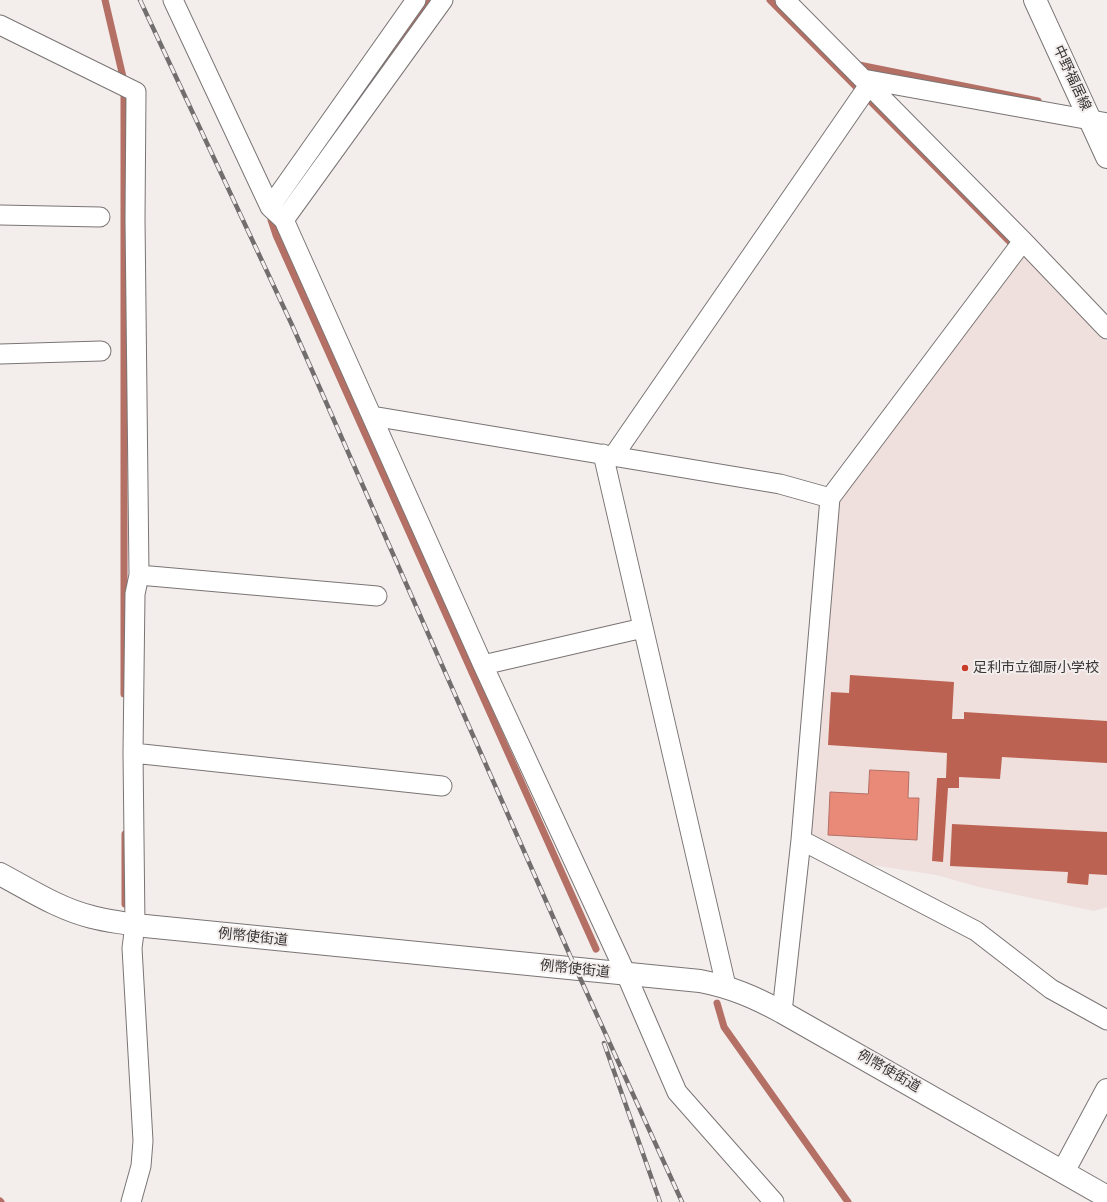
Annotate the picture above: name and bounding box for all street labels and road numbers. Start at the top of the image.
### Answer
street label: 中野福居線 [1050,43,1094,113]
street label: 例幣使街道 [217,925,289,949]
street label: 例幣使街道 [539,957,611,981]
street label: 例幣使街道 [854,1046,924,1096]

